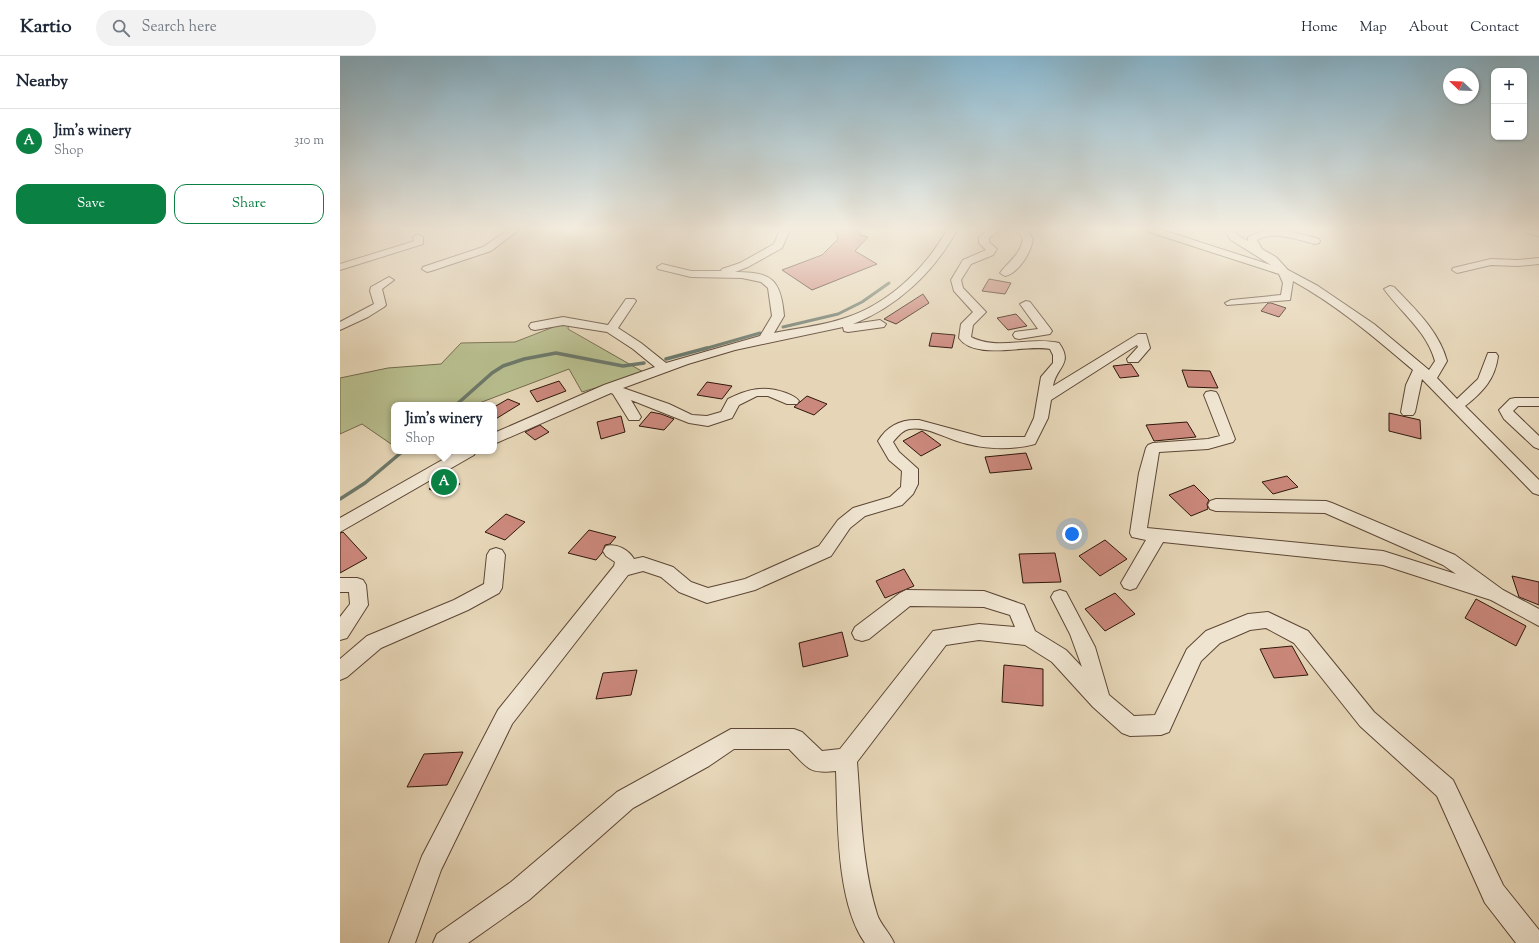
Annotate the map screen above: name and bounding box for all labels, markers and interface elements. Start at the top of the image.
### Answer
search box [96,10,376,46]
text: Kartio [20,14,72,41]
icon: search [110,17,132,39]
text: Search here [142,17,217,38]
text: Home [1301,18,1338,38]
text: Map [1360,18,1387,38]
text: About [1409,18,1448,38]
text: Contact [1470,18,1519,38]
north arrow [1443,68,1479,104]
map controls [1491,68,1527,140]
button: + [1491,68,1527,104]
text: Nearby [16,70,68,94]
button: − [1491,104,1527,140]
text: Jim's winery [54,121,131,142]
text: A [24,132,34,150]
text: 310 m [294,132,324,150]
text: Shop [54,142,83,160]
button: Save [16,184,166,224]
button: Share [174,184,324,224]
popup [391,402,497,454]
text: Jim's winery [405,409,483,430]
text: Shop [405,430,435,448]
pin: A [431,467,457,497]
your location [1062,524,1082,544]

